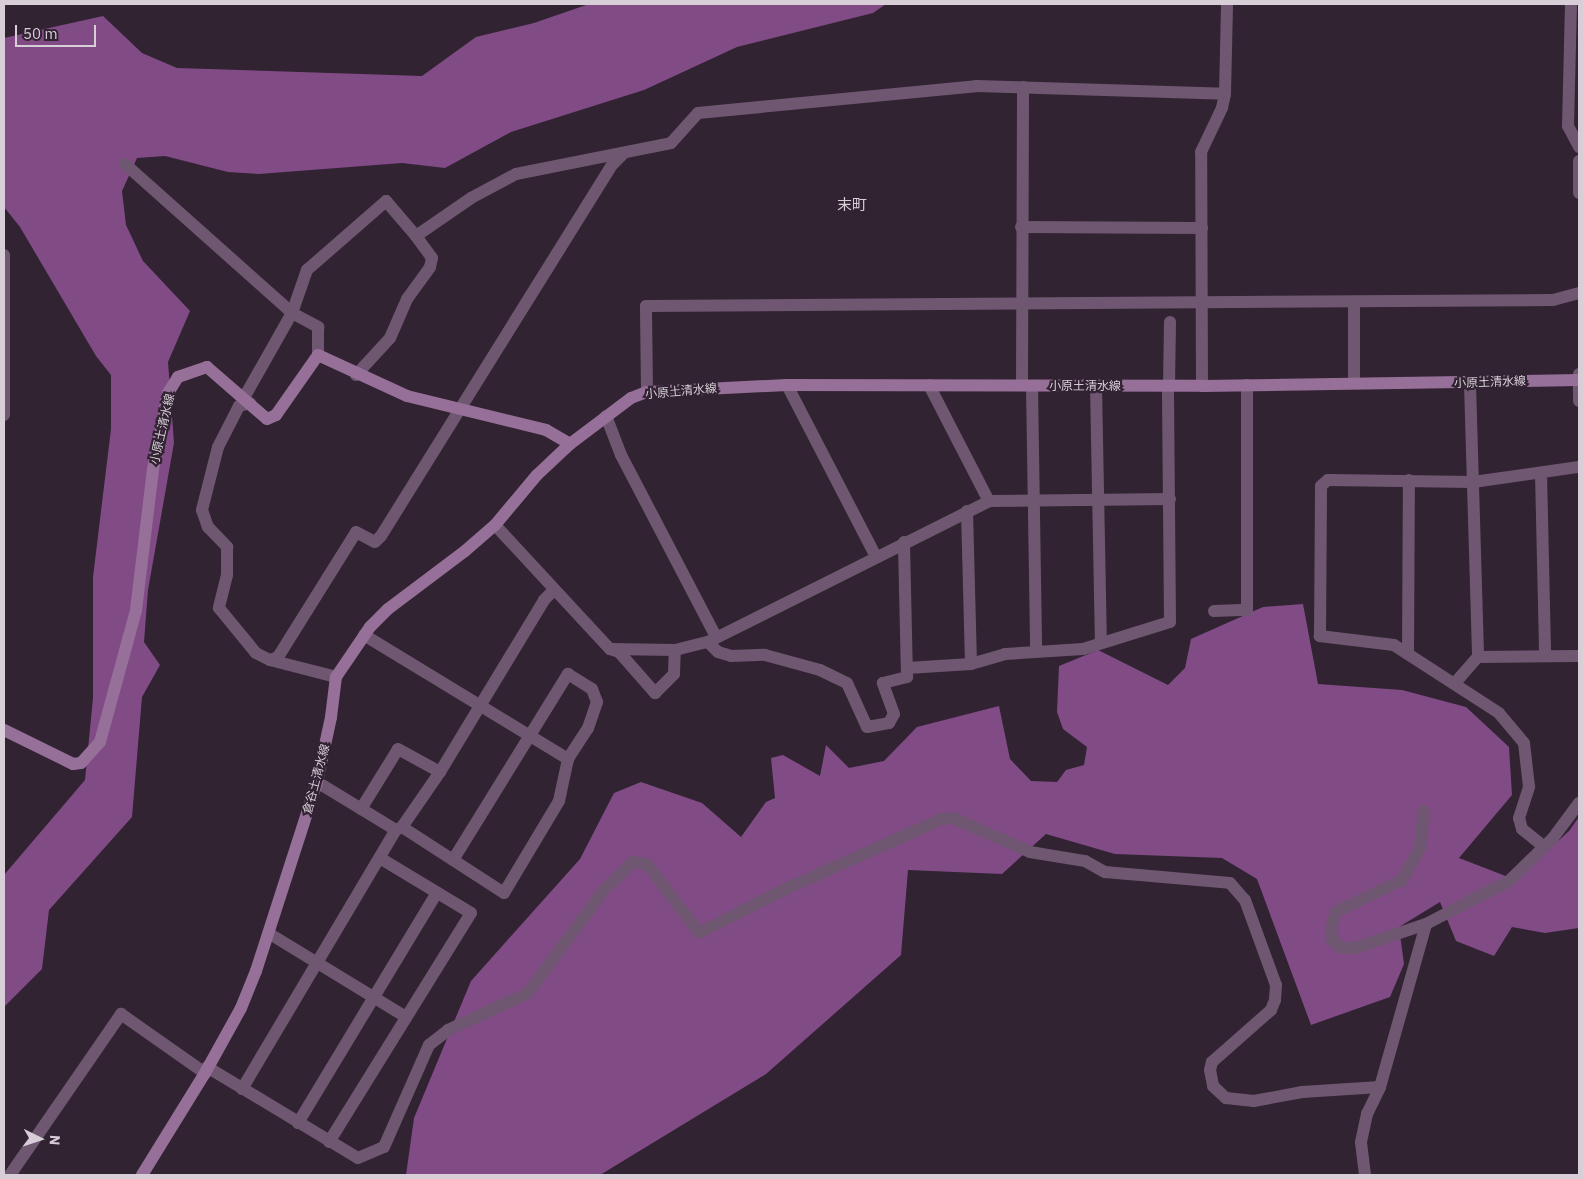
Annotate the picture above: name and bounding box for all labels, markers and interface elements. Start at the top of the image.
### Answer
scale bar [18,15,99,47]
text: 50 m [23,24,58,43]
district label: 末町 [837,196,867,214]
street label: 小原土清水線 [1454,374,1526,390]
street label: 小原土清水線 [1049,379,1121,393]
street label: 小原土清水線 [645,381,717,401]
street label: 小原土清水線 [147,392,177,466]
street label: 倉谷土清水線 [300,742,332,816]
north arrow [15,1114,65,1164]
text: N [46,1134,64,1146]

